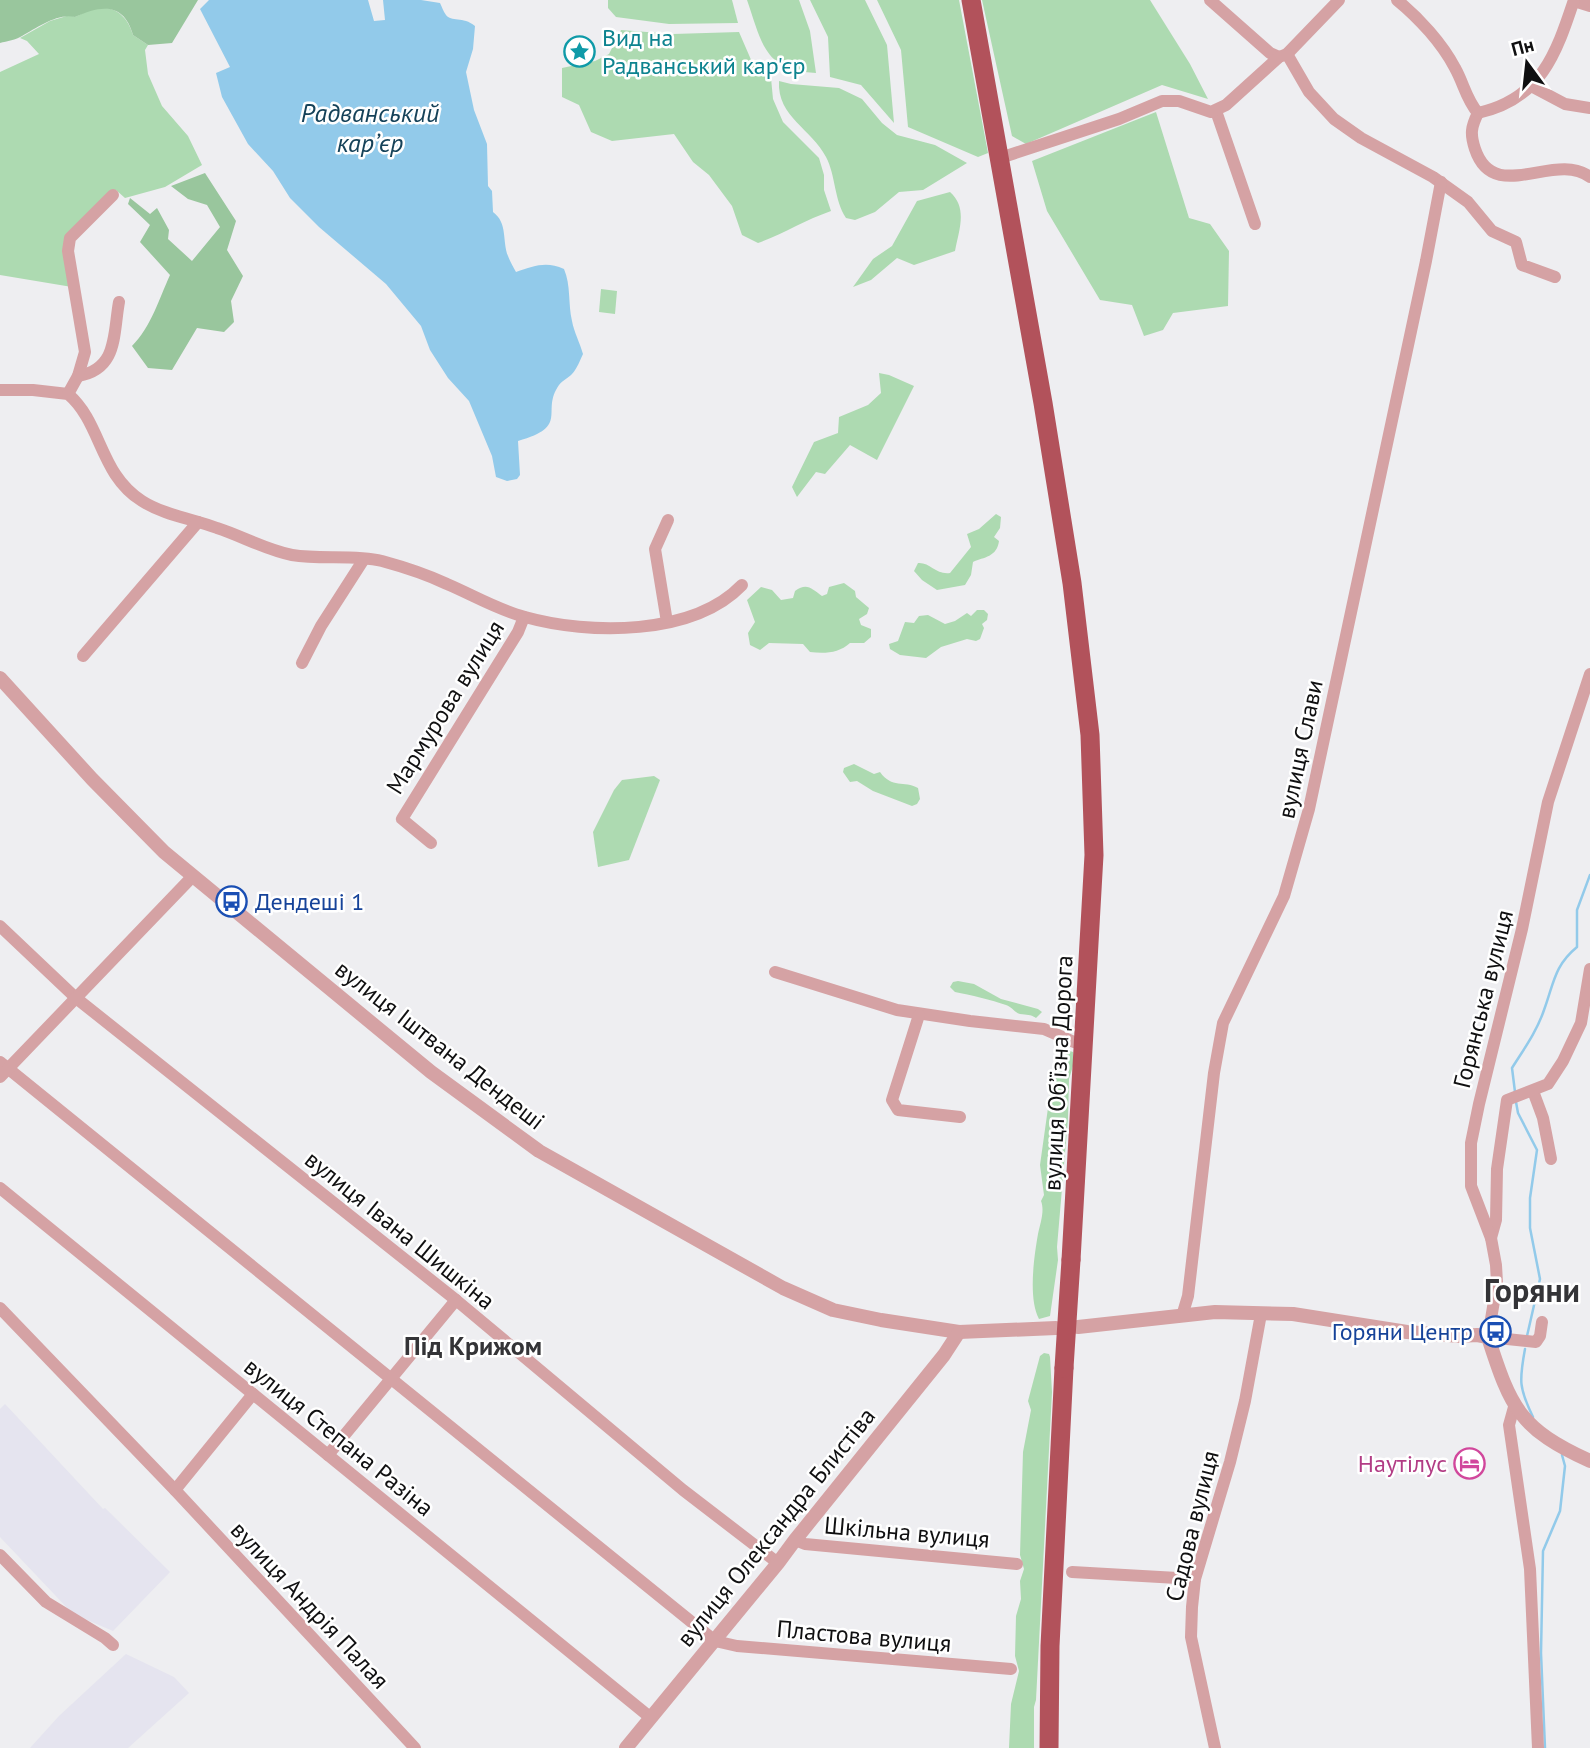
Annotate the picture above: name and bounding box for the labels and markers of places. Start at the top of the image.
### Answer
place label: Вид на Радванський кар'єр [602,22,806,81]
place icon: Вид на Радванський кар'єр [562,34,596,68]
bus stop icon: Дендеші 1 [215,884,249,918]
place label: Дендеші 1 [255,886,364,917]
bus stop icon: Горяни Центр [1479,1314,1513,1348]
place label: Горяни Центр [1332,1316,1473,1347]
hotel icon: Наутілус [1453,1446,1487,1480]
place label: Наутілус [1358,1448,1447,1479]

